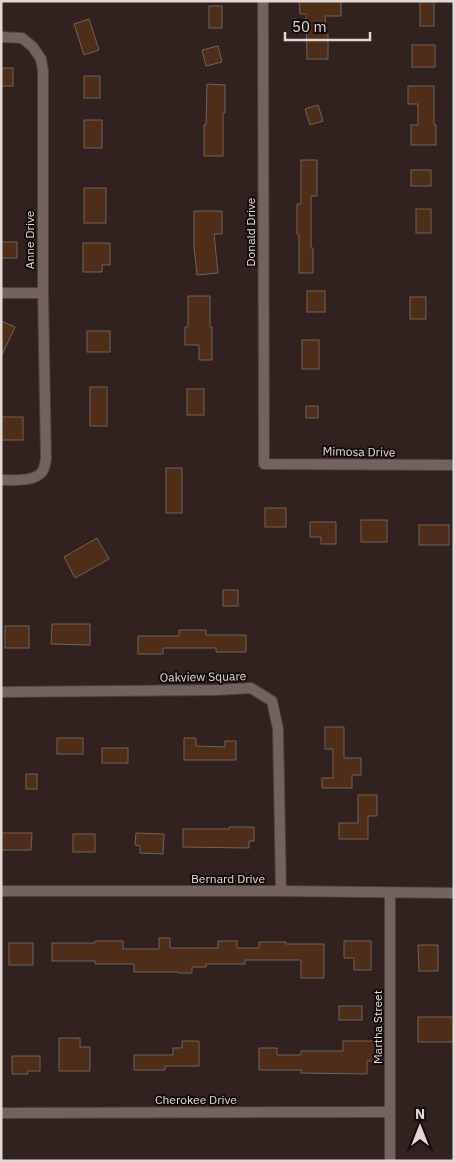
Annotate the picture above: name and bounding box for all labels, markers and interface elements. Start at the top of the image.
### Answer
scale bar [285,10,370,42]
text: 50 m [292,17,327,36]
street label: Donald Drive [243,197,258,266]
street label: Anne Drive [22,210,37,269]
street label: Mimosa Drive [322,443,396,460]
street label: Oakview Square [160,668,247,685]
street label: Bernard Drive [191,871,265,886]
street label: Martha Street [370,990,385,1064]
street label: Cherokee Drive [155,1092,237,1107]
north arrow [395,1102,445,1152]
text: N [415,1105,425,1123]

